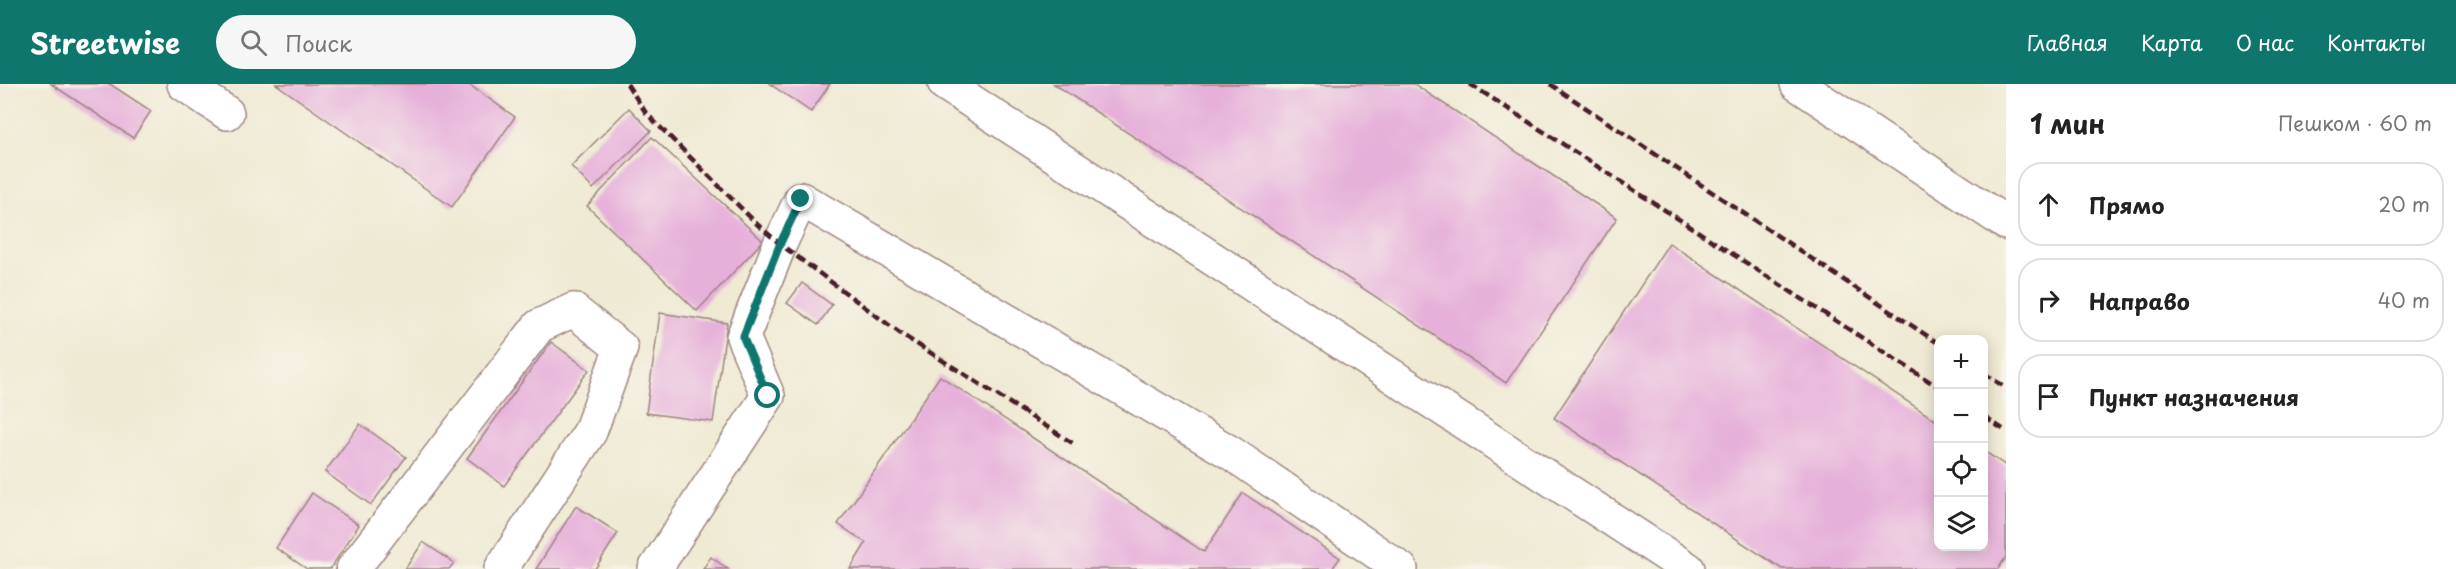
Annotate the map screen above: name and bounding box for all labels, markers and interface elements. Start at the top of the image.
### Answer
search box [216,15,636,69]
text: Streetwise [30,21,180,64]
icon: search [237,26,270,59]
text: Поиск [285,26,352,59]
text: Главная [2027,26,2108,58]
text: Карта [2141,26,2203,58]
text: О нас [2236,26,2294,58]
text: Контакты [2327,26,2426,58]
text: 1 мин [2030,104,2105,143]
text: Пешком · 60 m [2278,108,2432,138]
route end [787,185,813,211]
icon: ahead [2032,188,2065,221]
text: Прямо [2089,188,2164,221]
text: 20 m [2378,189,2430,219]
icon: right [2032,284,2065,317]
text: Направо [2089,284,2190,317]
text: 40 m [2378,285,2430,315]
map controls [1934,335,1988,551]
button: + [1934,335,1988,389]
icon: arrive [2032,380,2065,413]
text: Пункт назначения [2089,380,2299,413]
route start [754,382,780,408]
button: − [1934,389,1988,443]
button: locate [1934,443,1988,497]
button: layers [1934,497,1988,551]

